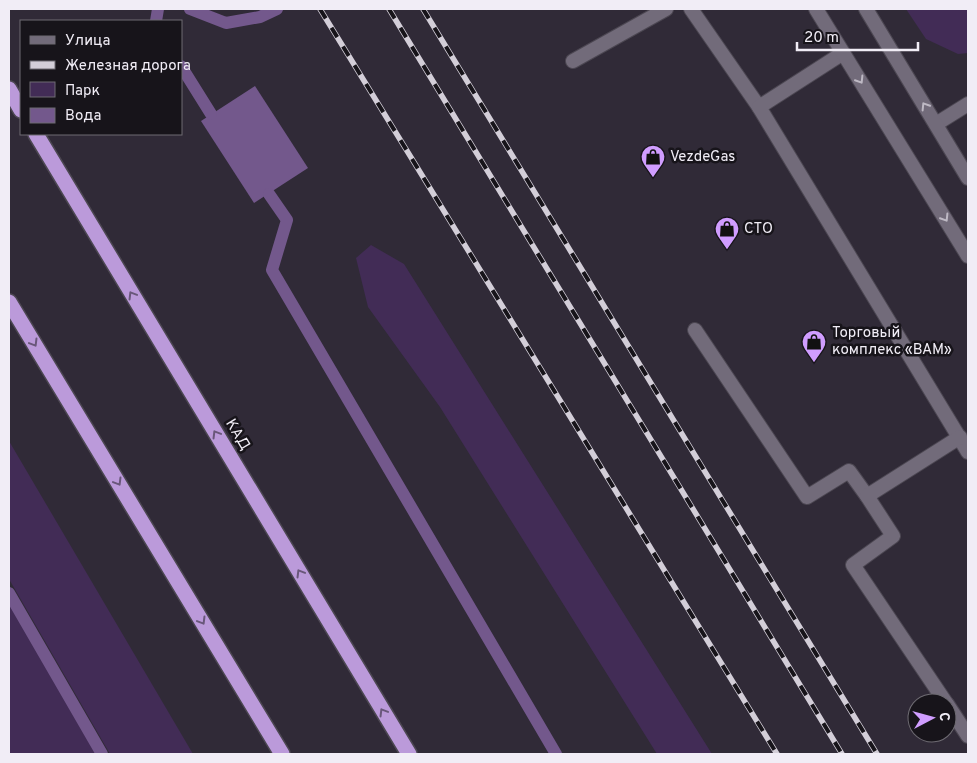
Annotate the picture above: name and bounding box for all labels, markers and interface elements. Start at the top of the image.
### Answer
legend [20,20,182,135]
scale bar [797,20,918,52]
text: 20 m [804,29,839,48]
text: Улица [65,32,110,51]
text: Железная дорога [65,57,191,76]
one-way arrow [853,75,863,84]
text: Парк [65,82,100,101]
one-way arrow [922,102,931,111]
text: Вода [65,107,101,126]
shop icon: VezdeGas [640,144,666,178]
place label: VezdeGas [670,148,735,167]
one-way arrow [939,213,948,222]
shop icon: СТО [714,216,740,250]
place label: СТО [744,220,773,239]
one-way arrow [129,291,139,300]
place label: Торговый комплекс «ВАМ» [832,324,952,360]
shop icon: Торговый комплекс «ВАМ» [801,329,827,363]
one-way arrow [27,338,37,347]
street label: КАД [220,416,254,454]
one-way arrow [213,430,223,439]
one-way arrow [112,477,122,486]
one-way arrow [296,570,306,579]
one-way arrow [196,616,206,625]
north arrow [907,693,957,743]
one-way arrow [380,709,390,718]
text: С [935,711,952,722]

